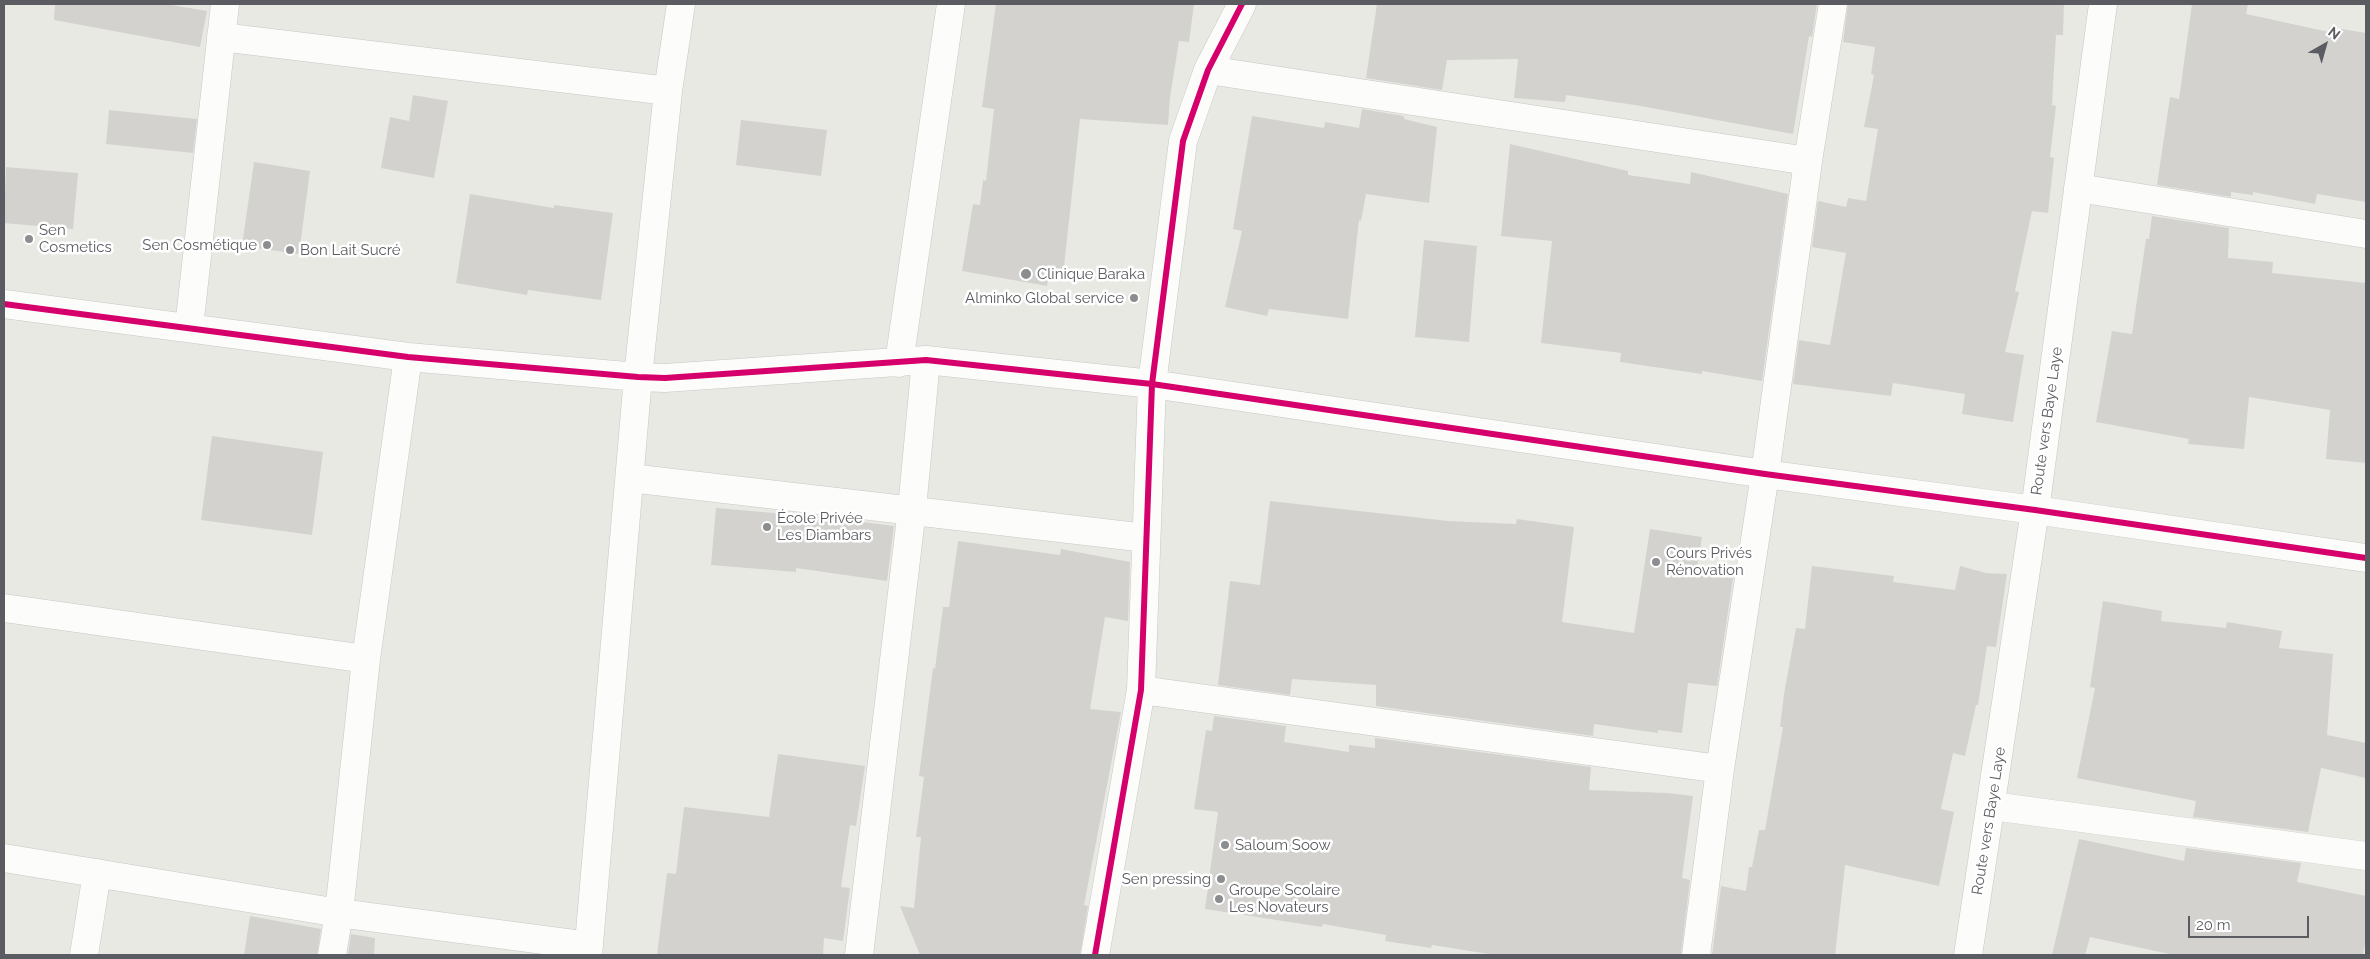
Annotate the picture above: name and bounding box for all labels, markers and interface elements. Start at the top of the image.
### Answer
north arrow [2300,20,2350,70]
text: N [2325,24,2343,43]
place label: Sen Cosmetics [39,221,112,256]
marker: Sen Cosmetics [23,233,35,245]
place label: Sen Cosmétique [142,236,257,254]
marker: Sen Cosmétique [261,239,273,251]
place label: Bon Lait Sucré [300,241,401,259]
marker: Bon Lait Sucré [284,244,296,256]
place label: Clinique Baraka [1037,265,1145,283]
marker: Clinique Baraka [1019,267,1033,281]
place label: Alminko Global service [965,289,1124,307]
marker: Alminko Global service [1128,292,1140,304]
street label: Route vers Baye Laye [2028,346,2066,496]
place label: École Privée Les Diambars [777,509,871,544]
marker: École Privée Les Diambars [761,521,773,533]
place label: Cours Privés Rénovation [1666,544,1752,579]
marker: Cours Privés Rénovation [1650,556,1662,568]
street label: Route vers Baye Laye [1968,746,2010,896]
place label: Saloum Soow [1235,836,1331,854]
marker: Saloum Soow [1219,839,1231,851]
place label: Sen pressing [1122,870,1211,888]
marker: Sen pressing [1215,873,1227,885]
place label: Groupe Scolaire Les Novateurs [1229,881,1340,916]
marker: Groupe Scolaire Les Novateurs [1213,893,1225,905]
scale bar [2190,906,2311,938]
text: 20 m [2196,916,2231,934]

